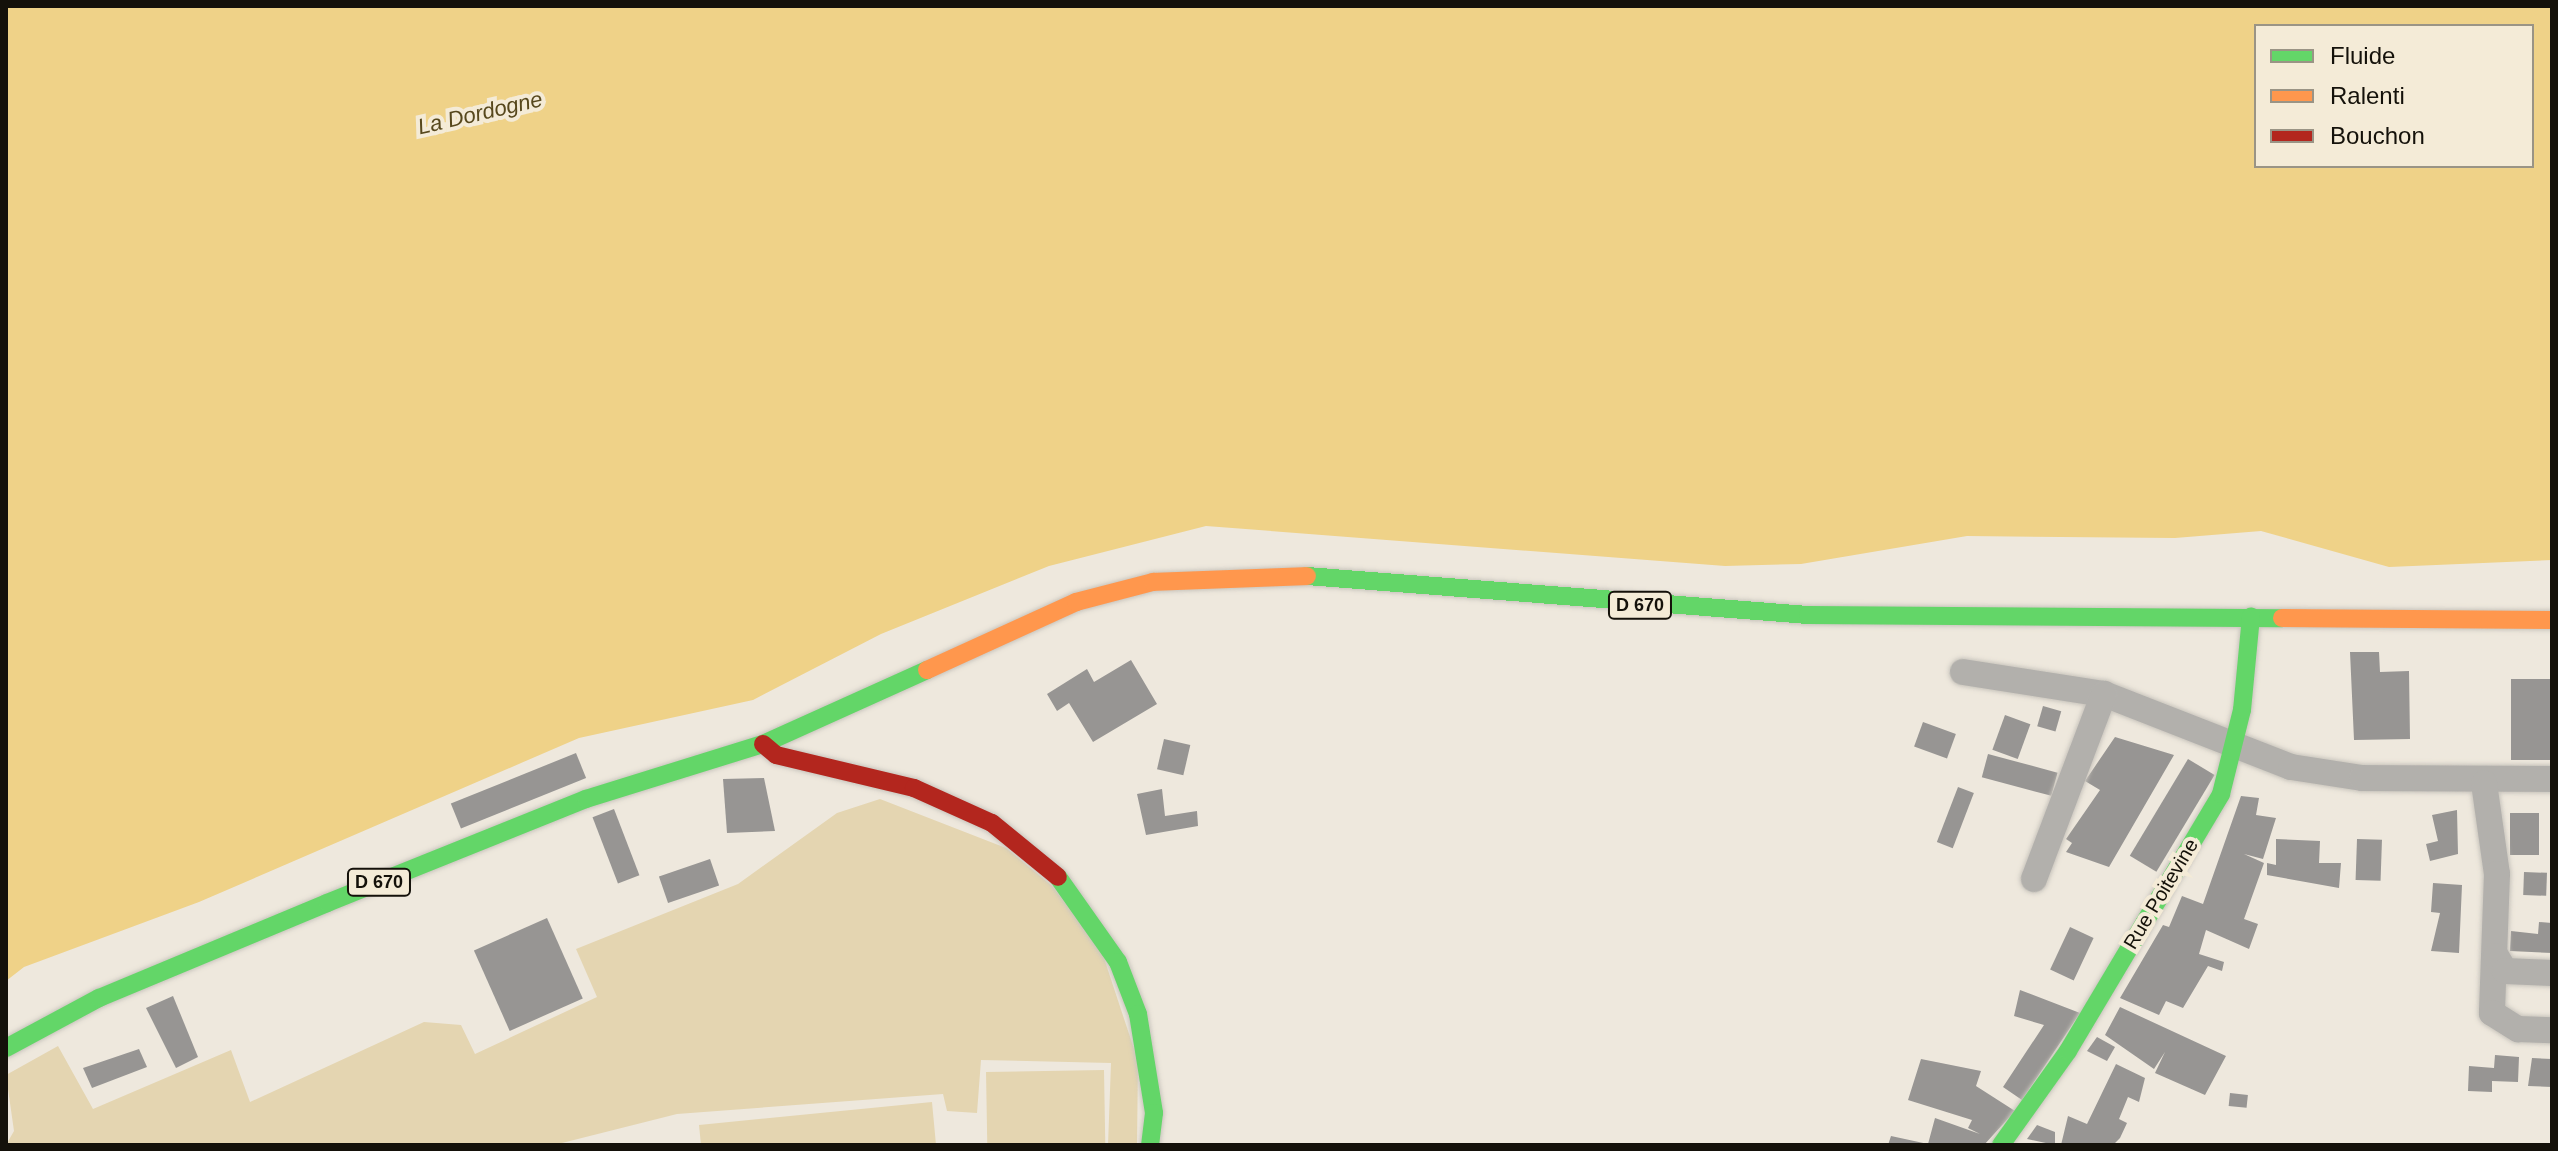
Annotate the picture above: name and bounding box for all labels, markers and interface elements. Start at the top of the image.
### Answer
legend [2254,24,2534,168]
text: Fluide [2330,42,2395,69]
text: Ralenti [2330,82,2405,109]
water label: La Dordogne [415,86,545,140]
text: Bouchon [2330,122,2425,149]
road number: D 670 [1606,591,1674,619]
street label: Rue Poitevine [2119,834,2203,954]
road number: D 670 [345,868,413,896]

